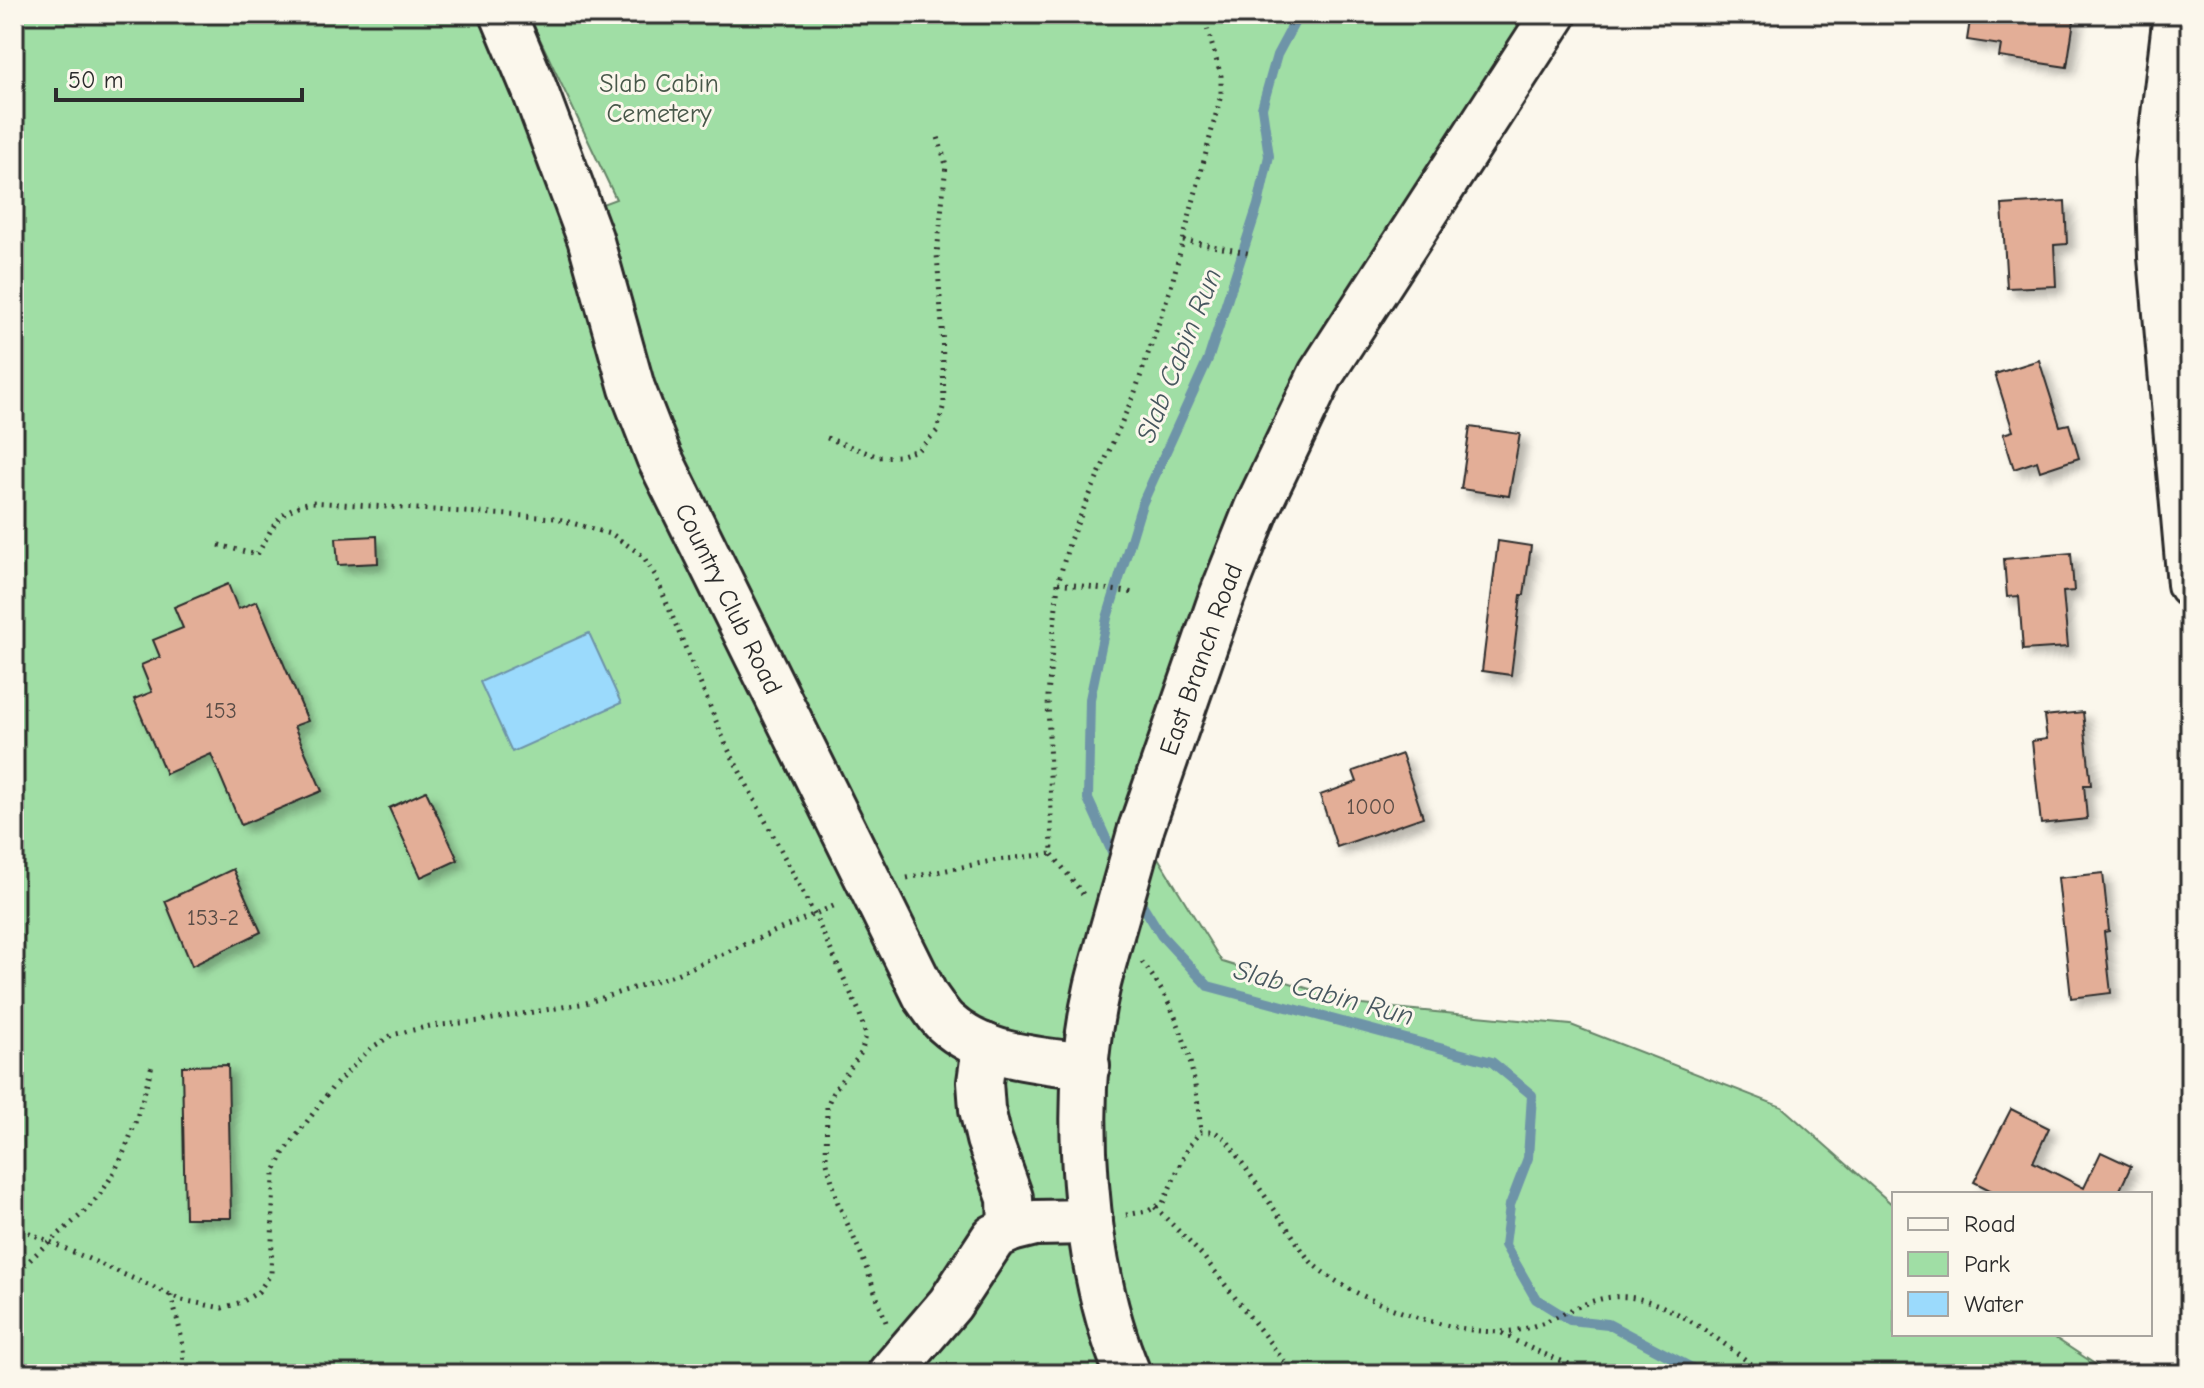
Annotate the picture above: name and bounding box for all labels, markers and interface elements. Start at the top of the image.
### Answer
scale bar [56,52,302,102]
text: 50 m [68,66,124,94]
park label: Slab Cabin Cemetery [599,69,719,129]
water label: Slab Cabin Run [1129,264,1228,447]
street label: Country Club Road [668,498,788,699]
street label: East Branch Road [1154,559,1249,759]
house number: 153 [205,698,237,724]
house number: 1000 [1347,794,1395,820]
house number: 153-2 [187,905,239,931]
water label: Slab Cabin Run [1230,954,1417,1032]
legend [1892,1192,2152,1336]
text: Road [1964,1210,2016,1238]
text: Park [1964,1250,2010,1278]
text: Water [1964,1290,2024,1318]

